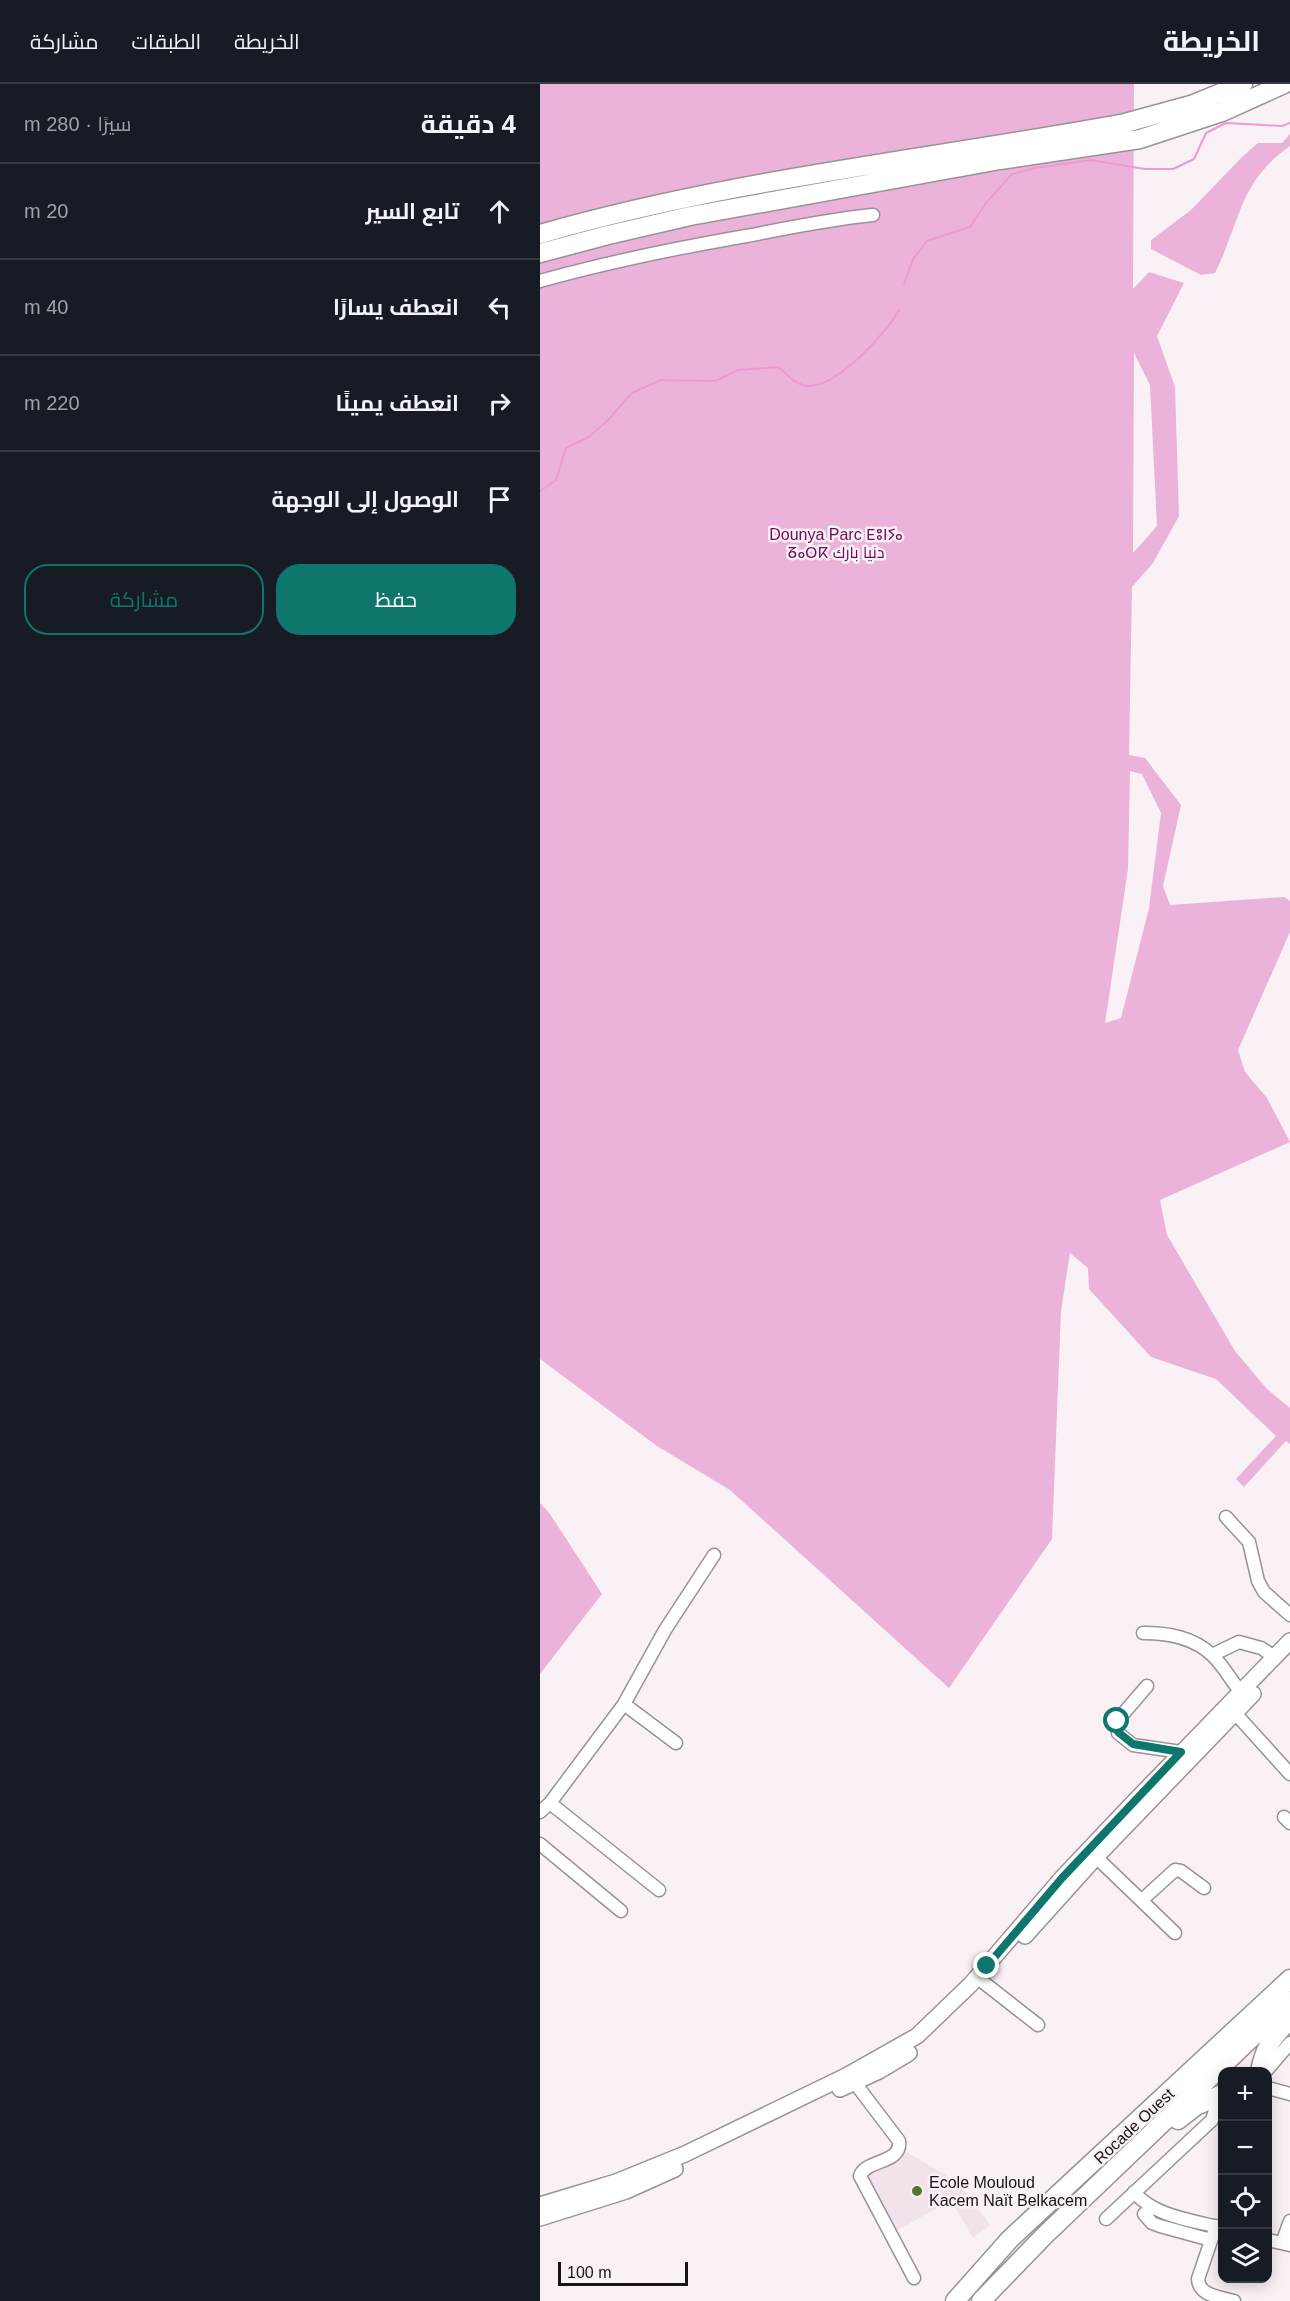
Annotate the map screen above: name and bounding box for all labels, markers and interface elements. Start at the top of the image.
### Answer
text: الخريطة [1163,26,1260,57]
text: مشاركة [30,30,99,53]
text: الطبقات [132,30,201,53]
text: الخريطة [234,30,300,53]
text: 4 دقيقة [421,109,516,139]
text: سيرًا · 280 m [24,113,131,135]
icon: ahead [483,195,516,228]
text: تابع السير [365,199,459,224]
text: 20 m [24,200,68,222]
icon: left [483,291,516,324]
text: انعطف يسارًا [333,295,459,320]
text: 40 m [24,296,68,318]
icon: right [483,387,516,420]
text: انعطف يمينًا [336,391,459,416]
text: 220 m [24,392,80,414]
icon: arrive [483,483,516,516]
text: الوصول إلى الوجهة [272,487,459,512]
park label: Dounya Parc ⴹⵓⵏⵢⴰ ⵒⴰⵔⴽ دنيا بارك [769,526,903,562]
button: مشاركة [24,564,264,635]
button: حفظ [276,564,516,635]
route start [1103,1707,1129,1733]
route end [973,1952,999,1978]
map controls [1218,2067,1272,2283]
button: + [1218,2067,1272,2121]
street label: Rocade Ouest [1091,2085,1178,2167]
button: − [1218,2121,1272,2175]
place label: Ecole Mouloud Kacem Naït Belkacem [929,2174,1087,2209]
button: locate [1218,2175,1272,2229]
marker: Ecole Mouloud Kacem Naït Belkacem [910,2184,924,2198]
button: layers [1218,2229,1272,2283]
scale bar [558,2259,688,2286]
text: 100 m [567,2264,611,2281]

